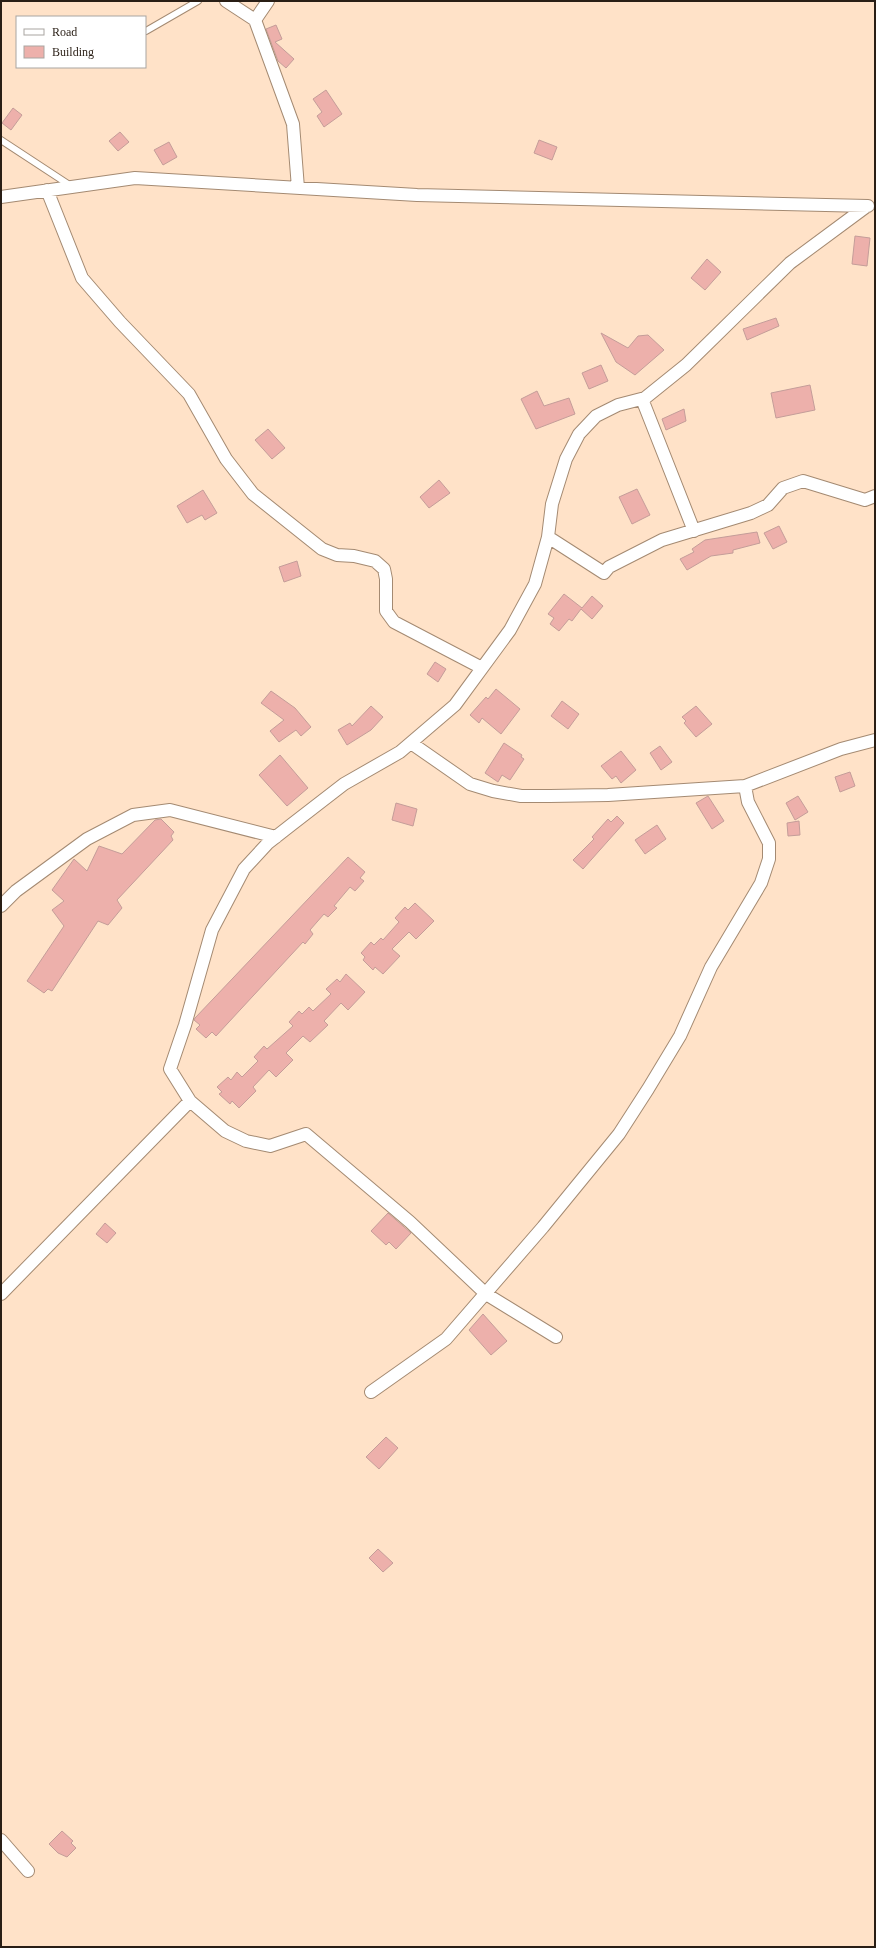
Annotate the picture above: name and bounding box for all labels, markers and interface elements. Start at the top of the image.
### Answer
legend [16,16,146,68]
text: Road [52,25,77,39]
text: Building [52,45,94,59]

